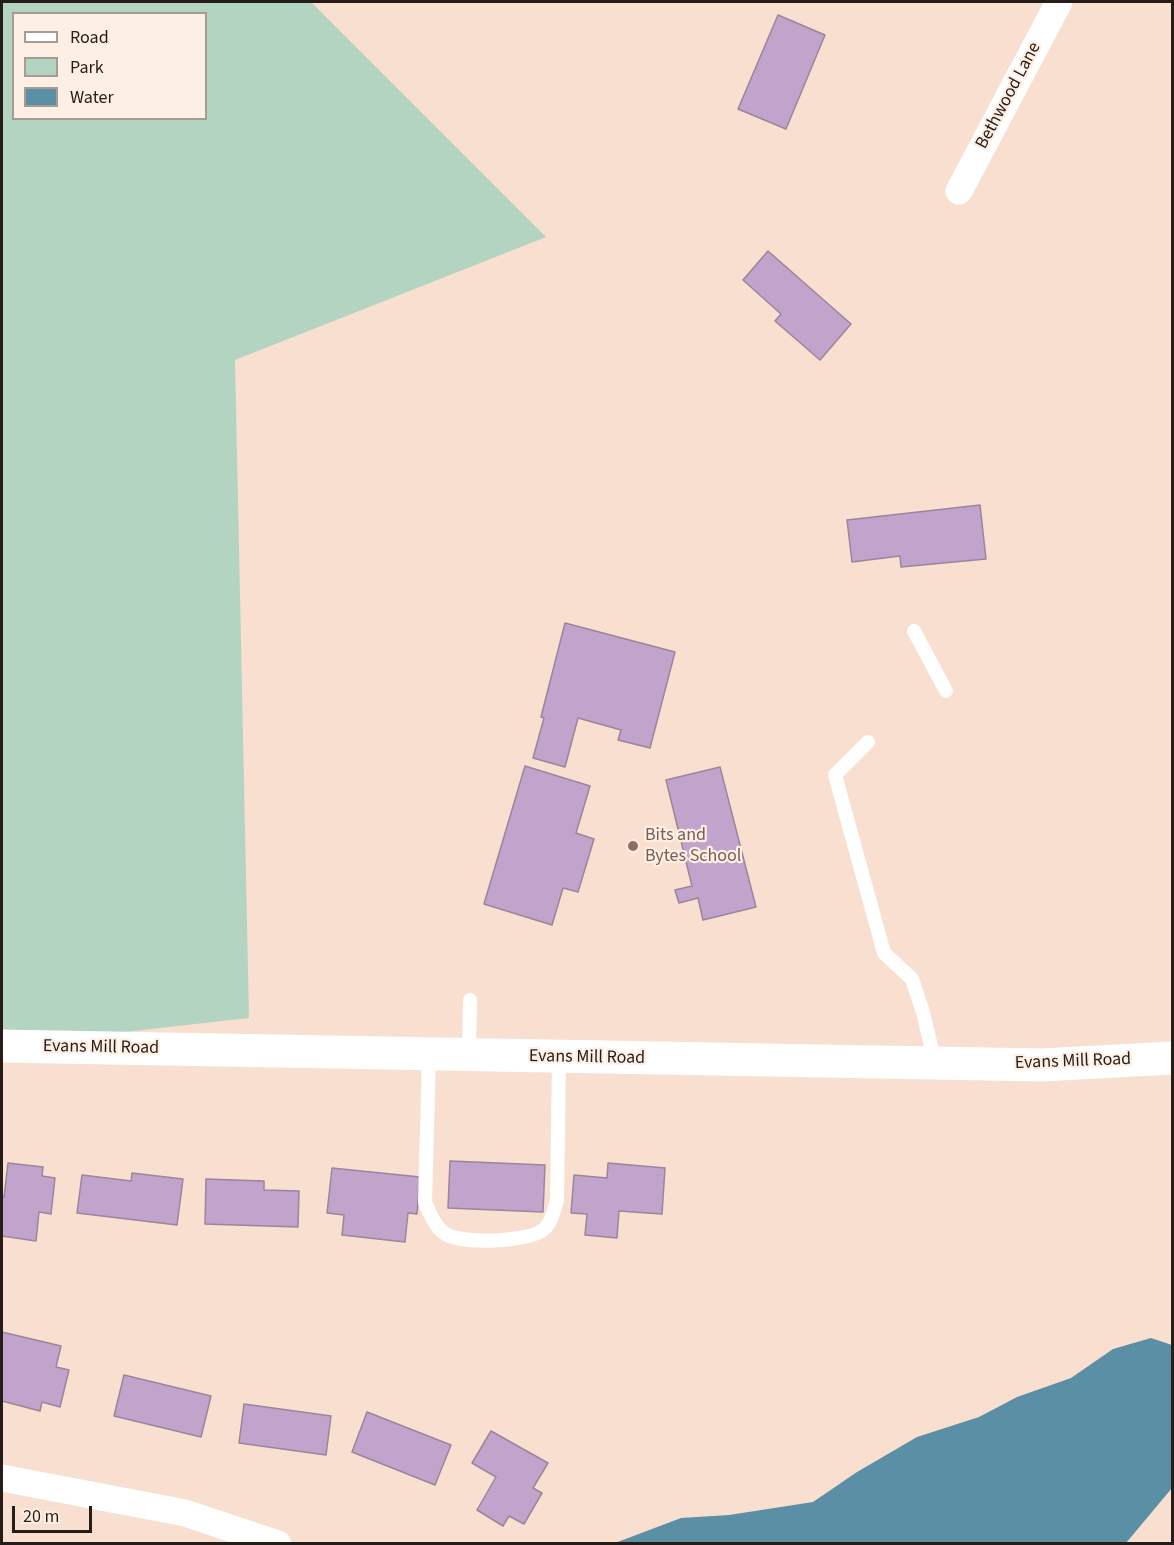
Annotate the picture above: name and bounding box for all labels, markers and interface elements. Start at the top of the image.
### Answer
legend [12,12,207,120]
text: Road [70,25,109,50]
street label: Bethwood Lane [972,39,1046,153]
text: Park [70,55,104,80]
text: Water [70,85,114,110]
place label: Bits and Bytes School [645,825,741,868]
marker: Bits and Bytes School [626,839,640,853]
street label: Evans Mill Road [43,1036,159,1060]
street label: Evans Mill Road [529,1046,645,1070]
street label: Evans Mill Road [1014,1049,1132,1075]
scale bar [15,1494,94,1532]
text: 20 m [23,1504,59,1529]

